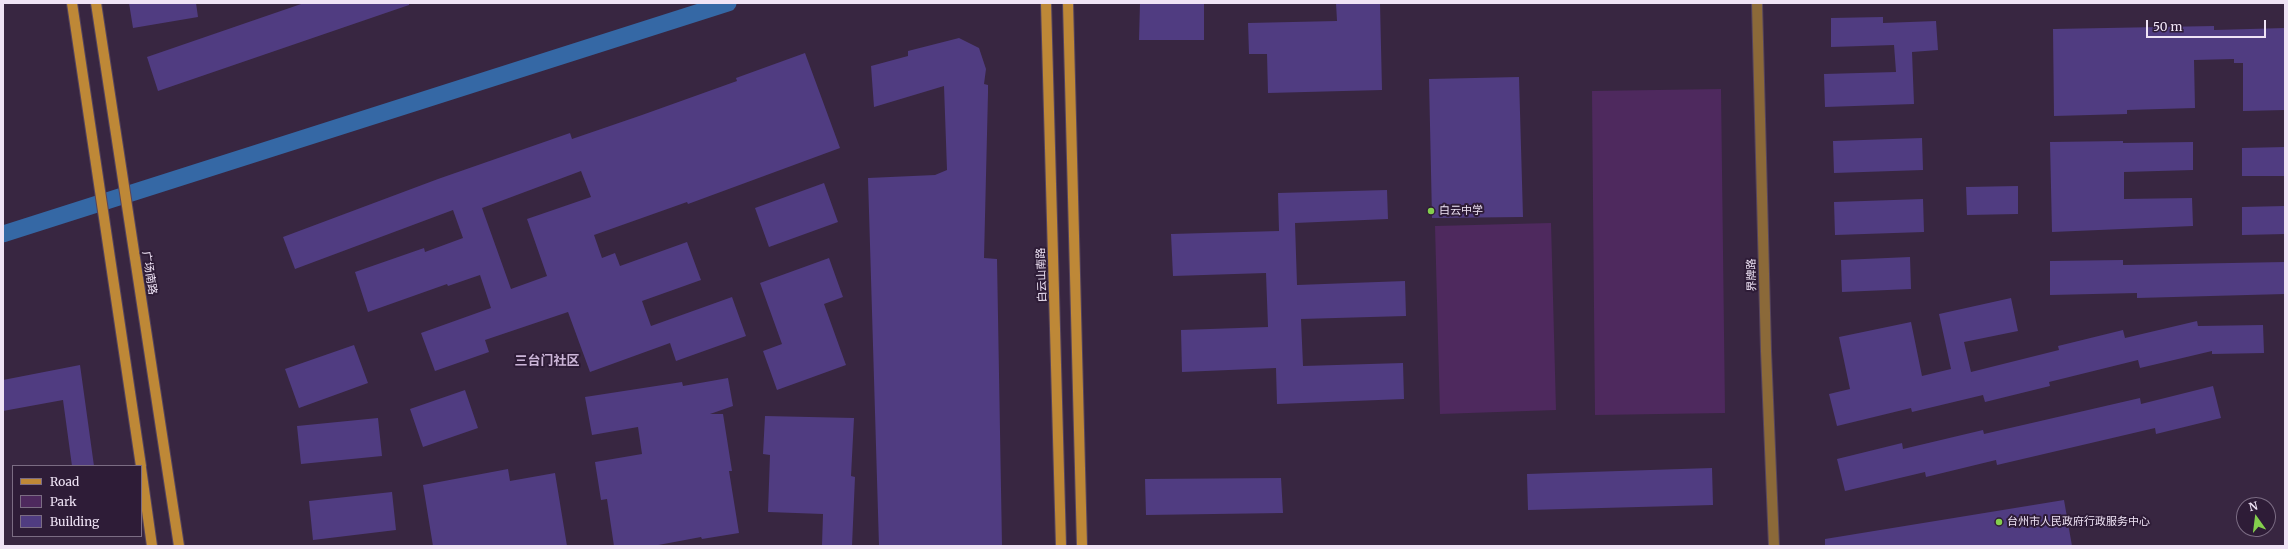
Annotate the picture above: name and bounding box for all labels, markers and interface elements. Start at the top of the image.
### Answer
scale bar [2148,12,2268,38]
text: 50 m [2153,19,2182,34]
place label: 白云中学 [1439,204,1483,218]
marker: 白云中学 [1426,206,1436,216]
street label: 白云山南路 [1034,247,1050,303]
street label: 广场南路 [139,250,159,296]
street label: 界牌路 [1745,258,1759,292]
district label: 三台门社区 [515,353,579,369]
legend [12,465,142,537]
text: Road [50,474,79,489]
text: Park [50,494,77,509]
north arrow [2236,497,2276,537]
text: N [2247,498,2259,514]
text: Building [50,514,99,529]
place label: 台州市人民政府行政服务中心 [2007,515,2150,529]
marker: 台州市人民政府行政服务中心 [1994,517,2004,527]

